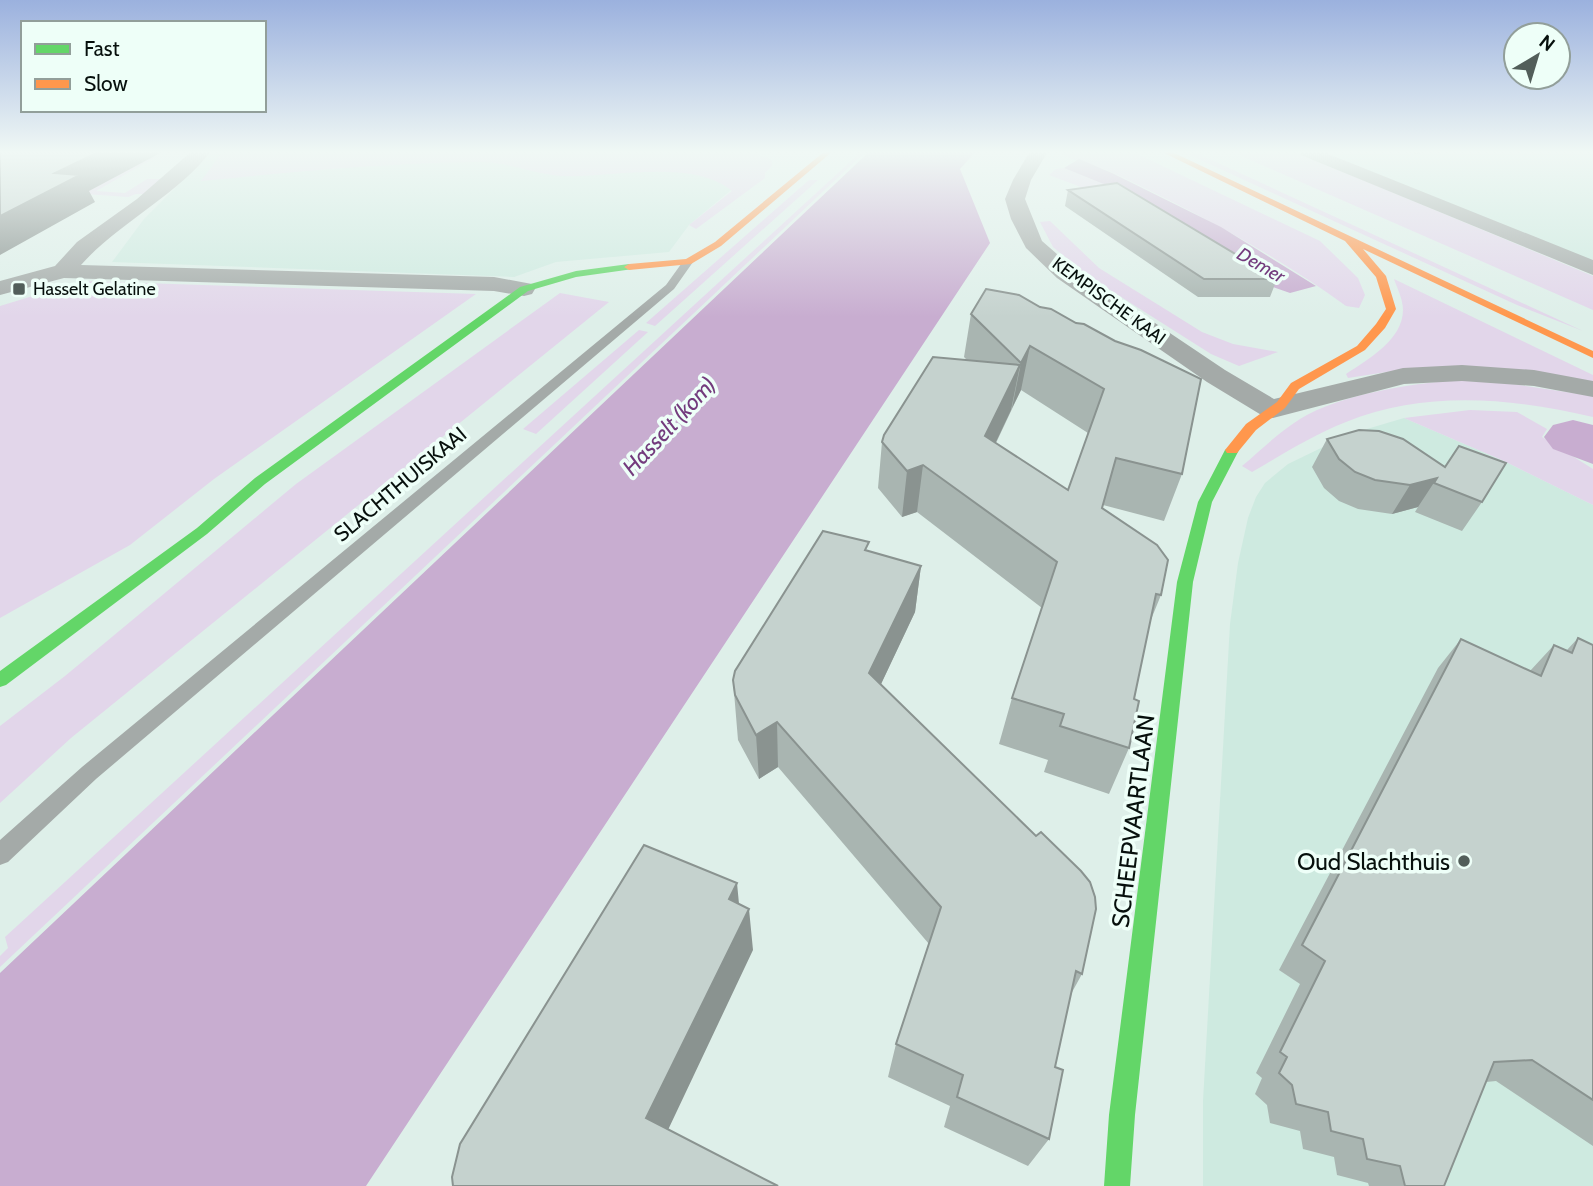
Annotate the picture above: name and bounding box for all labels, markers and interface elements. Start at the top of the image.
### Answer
legend [21,21,266,112]
north arrow [1502,21,1572,91]
text: N [1535,30,1560,56]
text: Fast [84,36,120,61]
text: Slow [84,71,128,96]
water label: Demer [1233,242,1290,288]
street label: KEMPISCHE KAAI [1048,252,1170,350]
place label: Hasselt Gelatine [33,278,156,300]
marker: Hasselt Gelatine [11,281,27,297]
water label: Hasselt (kom) [616,371,722,481]
street label: SLACHTHUISKAAI [329,421,471,547]
street label: SCHEEPVAARTLAAN [1106,713,1160,929]
place label: Oud Slachthuis [1297,847,1450,876]
marker: Oud Slachthuis [1456,853,1472,869]

